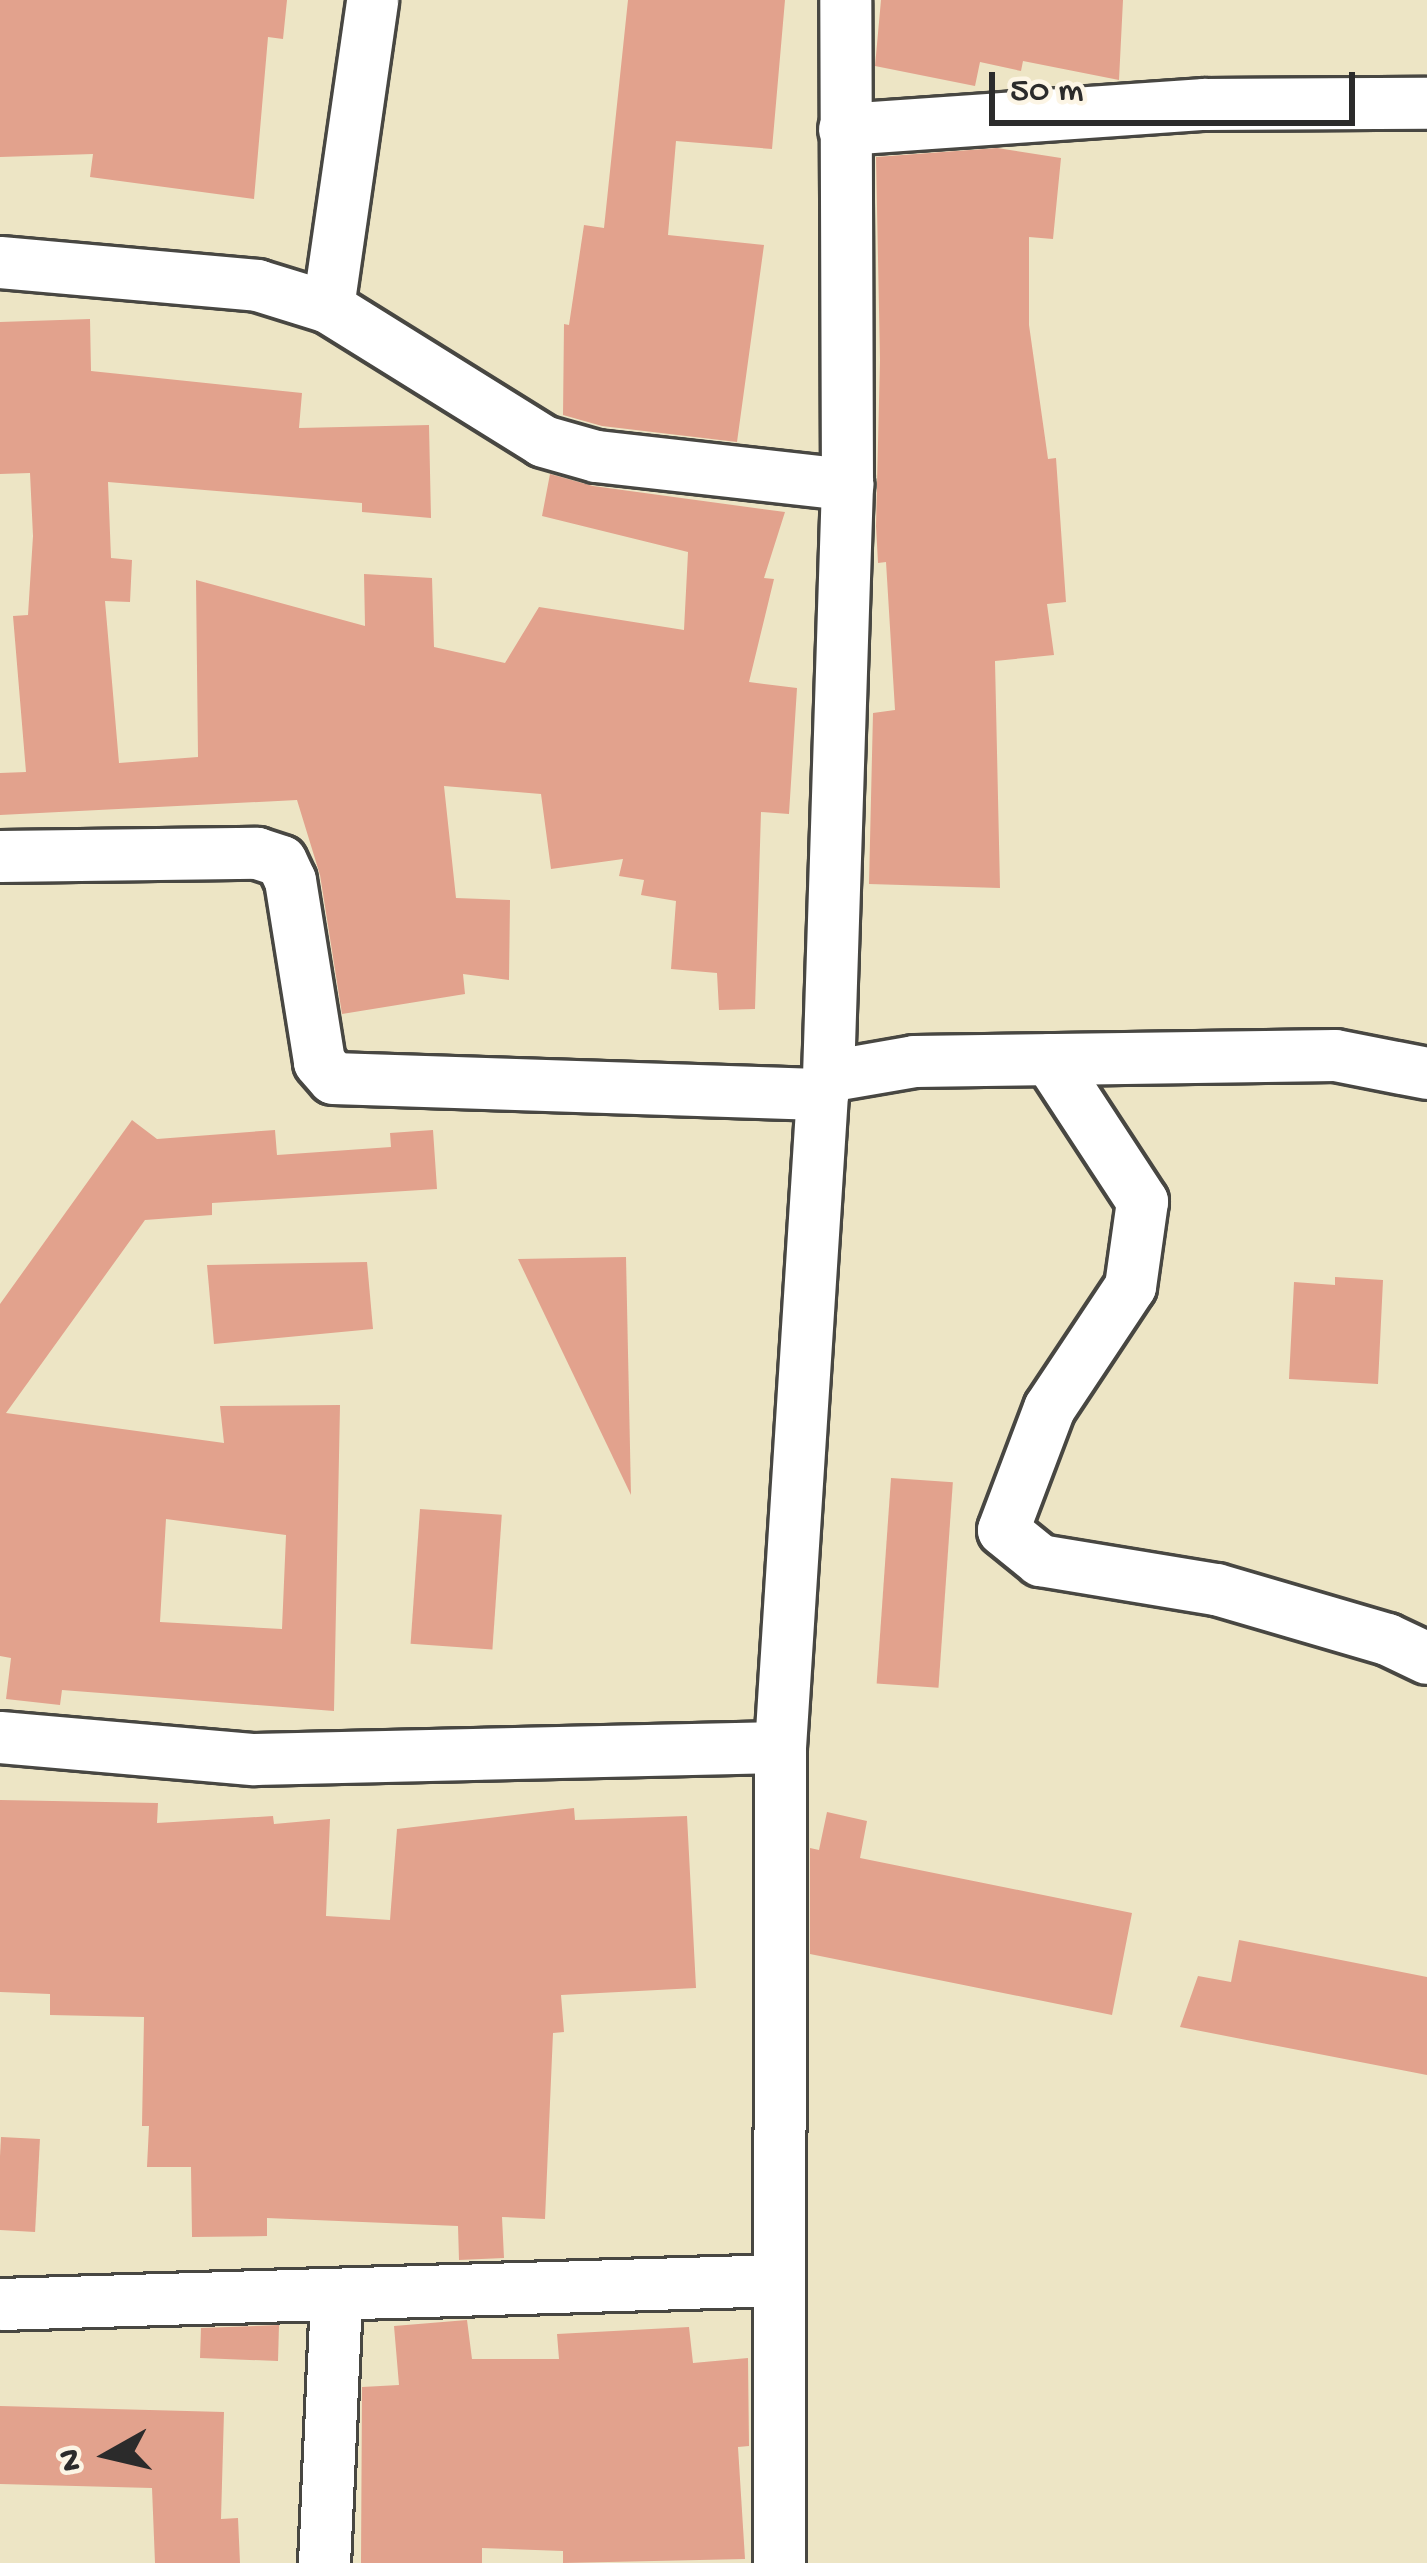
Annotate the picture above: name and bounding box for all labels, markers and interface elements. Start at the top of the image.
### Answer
scale bar [995,48,1361,122]
text: 50 m [1010,71,1083,114]
north arrow [48,2395,168,2515]
text: N [52,2447,93,2473]

